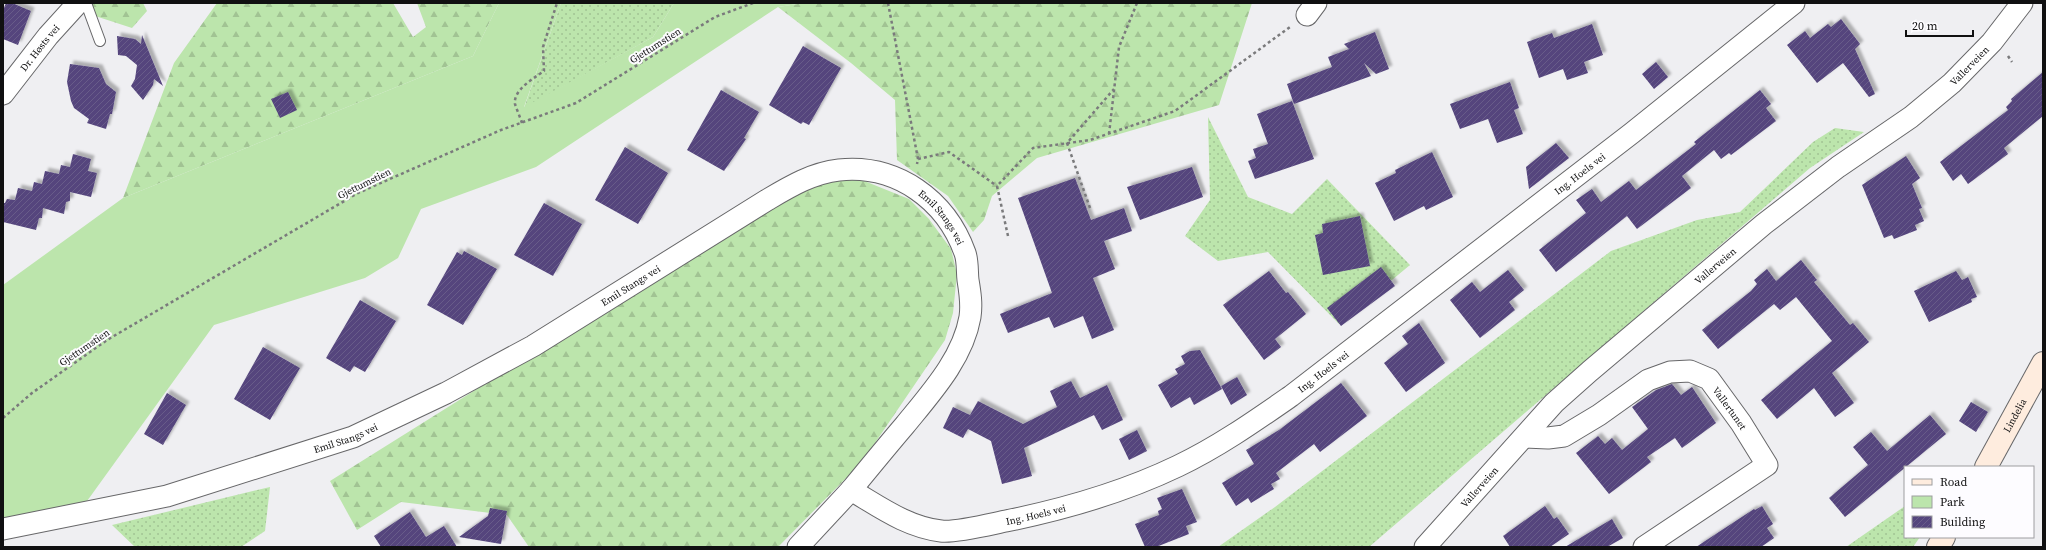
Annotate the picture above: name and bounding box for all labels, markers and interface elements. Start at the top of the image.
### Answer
scale bar [1906,12,1973,38]
text: 20 m [1912,18,1938,34]
street label: Dr. Høsts vei [17,22,62,74]
street label: Gjettumstien [627,25,683,66]
street label: Vallerveien [1947,43,1992,88]
street label: Ing. Hoels vei [1552,150,1608,198]
street label: Gjettumstien [335,165,393,202]
street label: Emil Stangs vei [916,187,967,247]
street label: Vallerveien [1692,245,1739,287]
street label: Emil Stangs vei [599,262,663,309]
street label: Gjettumstien [57,326,112,369]
street label: Ing. Hoels vei [1295,348,1351,396]
street label: Vallertunet [1710,384,1750,433]
street label: Lindelia [2000,395,2030,435]
street label: Emil Stangs vei [312,420,380,456]
street label: Vallerveien [1458,464,1501,510]
legend [1904,466,2034,538]
text: Road [1940,474,1967,490]
text: Park [1940,494,1965,510]
street label: Ing. Hoels vei [1005,501,1067,528]
text: Building [1940,514,1985,530]

